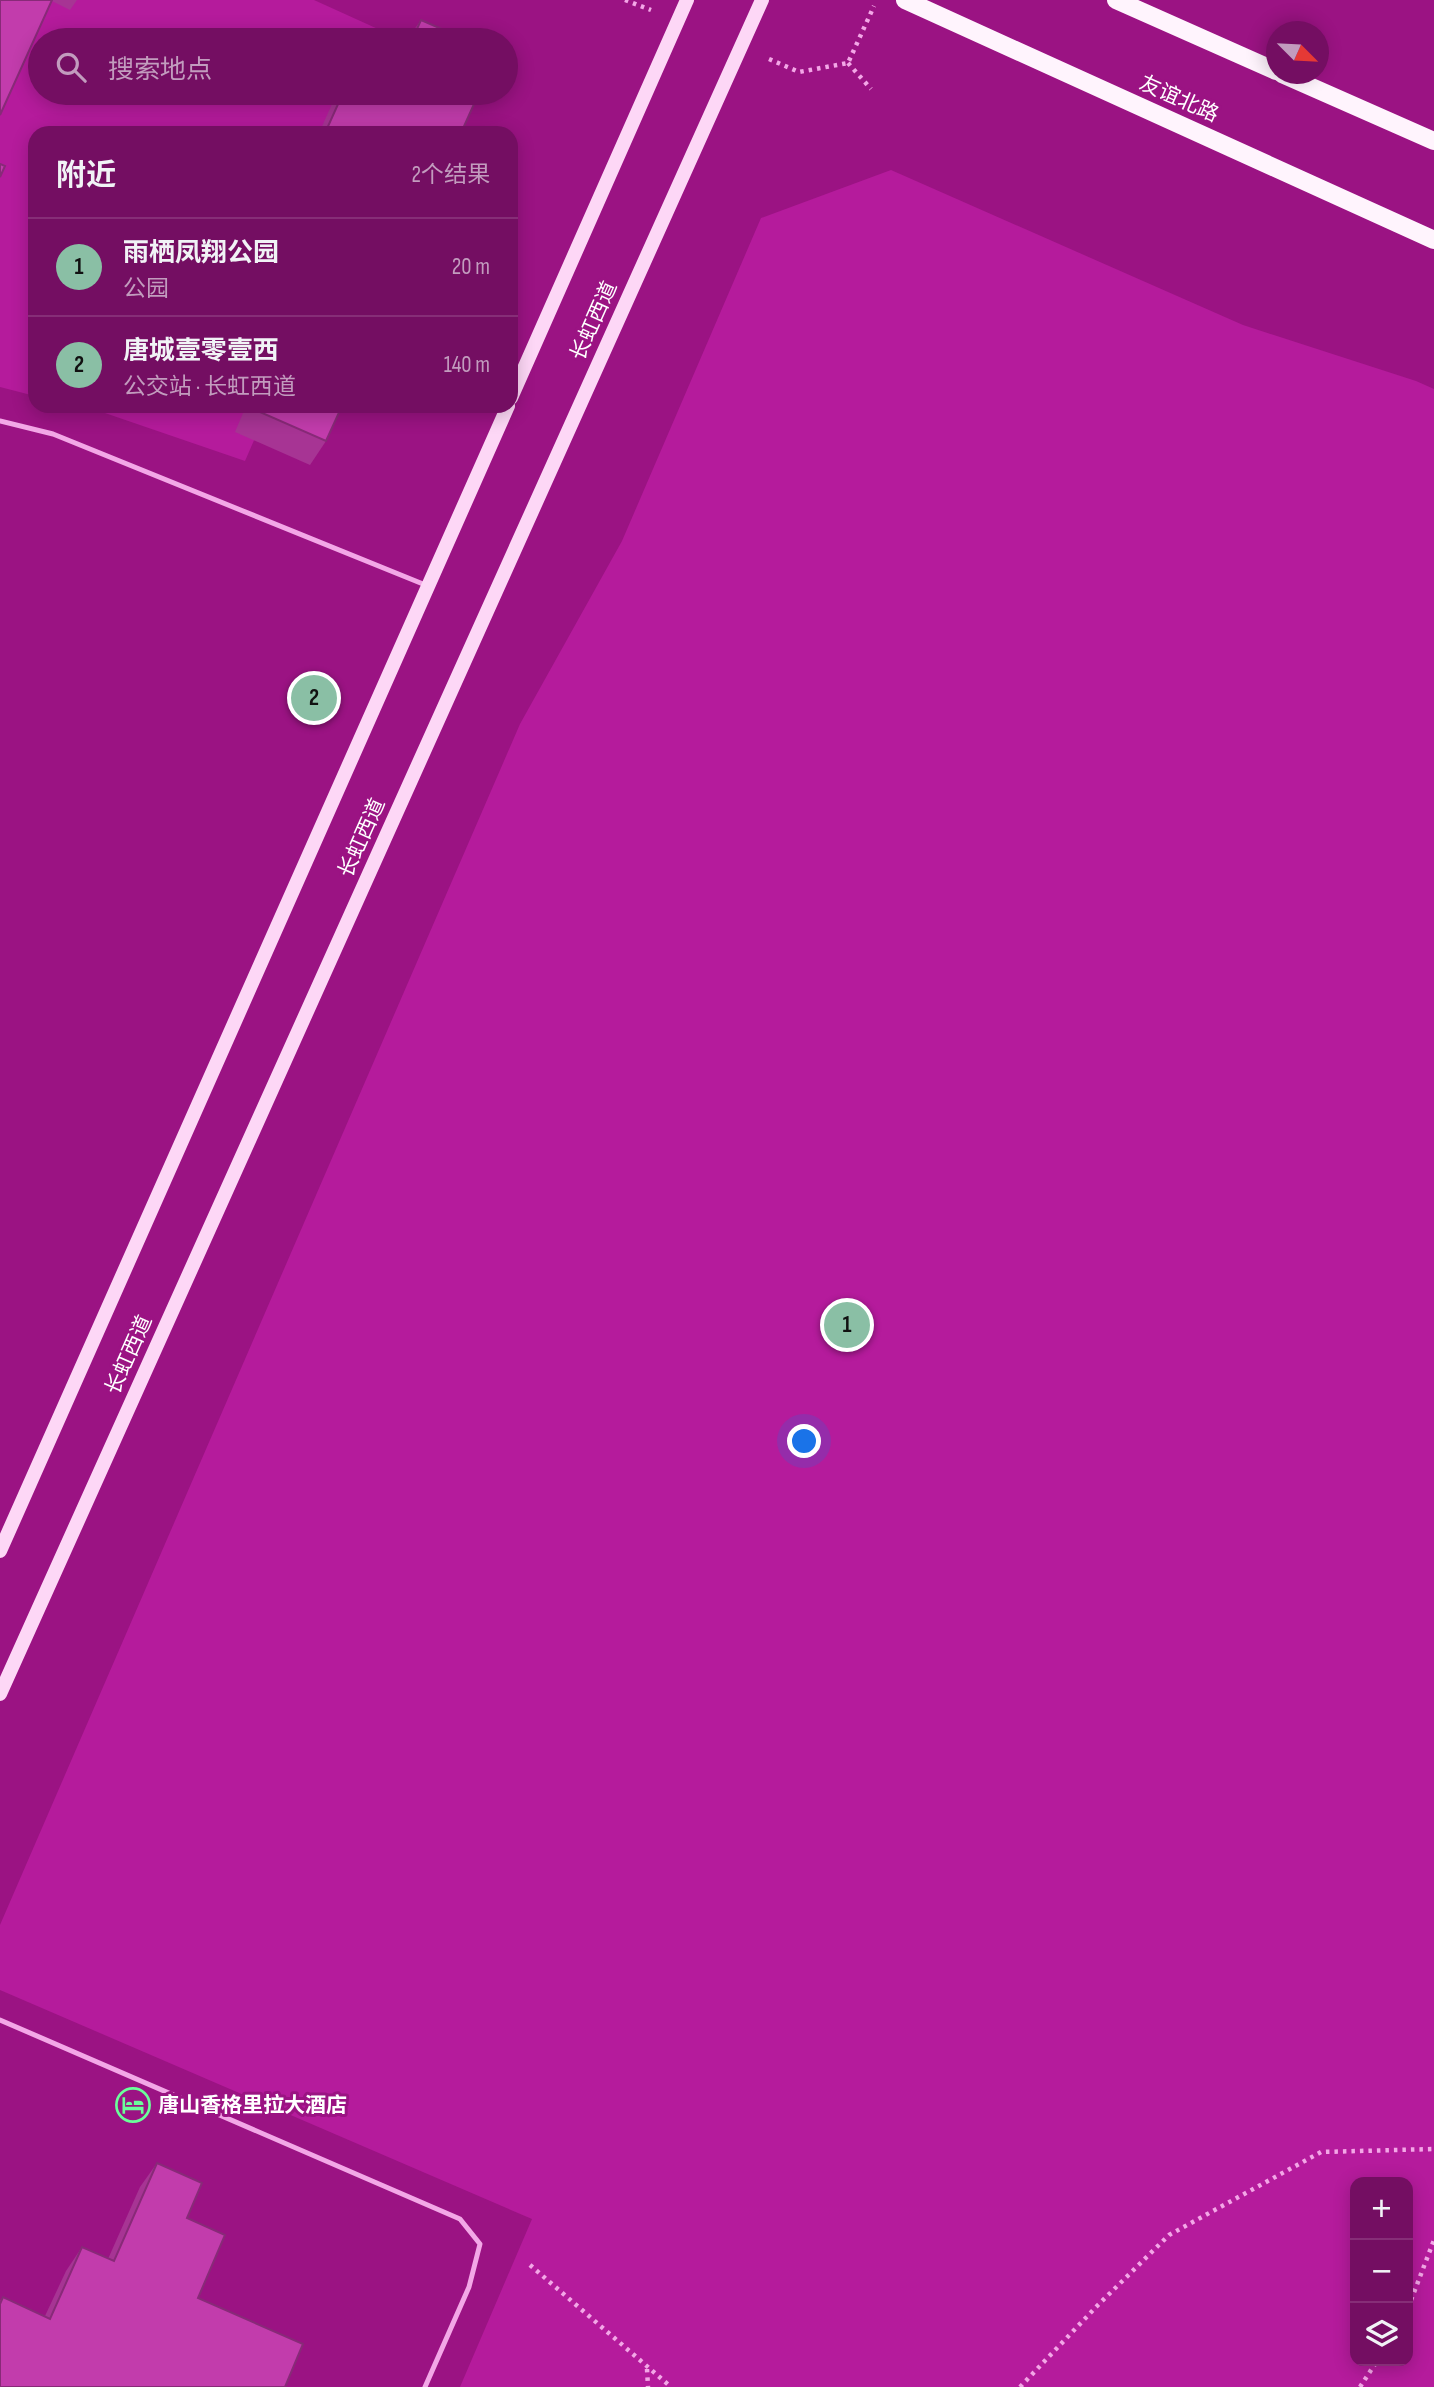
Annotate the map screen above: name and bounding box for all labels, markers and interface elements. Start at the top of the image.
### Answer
north arrow [1266,21,1329,84]
search box [28,28,518,105]
icon: search [52,48,90,86]
text: 搜索地点 [108,55,212,86]
street label: 友谊北路 [1136,70,1222,128]
text: 附近 [56,158,116,194]
text: 2个结果 [412,161,490,189]
text: 雨栖凤翔公园 [123,238,279,269]
text: 1 [74,253,84,281]
text: 20 m [452,253,490,281]
text: 公园 [123,275,169,303]
street label: 长虹西道 [565,278,623,364]
text: 唐城壹零壹西 [123,336,279,367]
text: 2 [74,351,84,379]
text: 140 m [444,351,490,379]
text: 公交站 · 长虹西道 [123,373,296,401]
pin: 2 [291,672,337,724]
street label: 长虹西道 [333,795,391,881]
pin: 1 [824,1299,870,1351]
street label: 长虹西道 [100,1312,158,1398]
your location [787,1424,821,1458]
hotel icon: 唐山香格里拉大酒店 [114,2086,152,2124]
place label: 唐山香格里拉大酒店 [158,2093,347,2118]
map controls [1350,2177,1413,2366]
button: + [1350,2177,1413,2240]
button: − [1350,2240,1413,2303]
button: layers [1350,2303,1413,2366]

